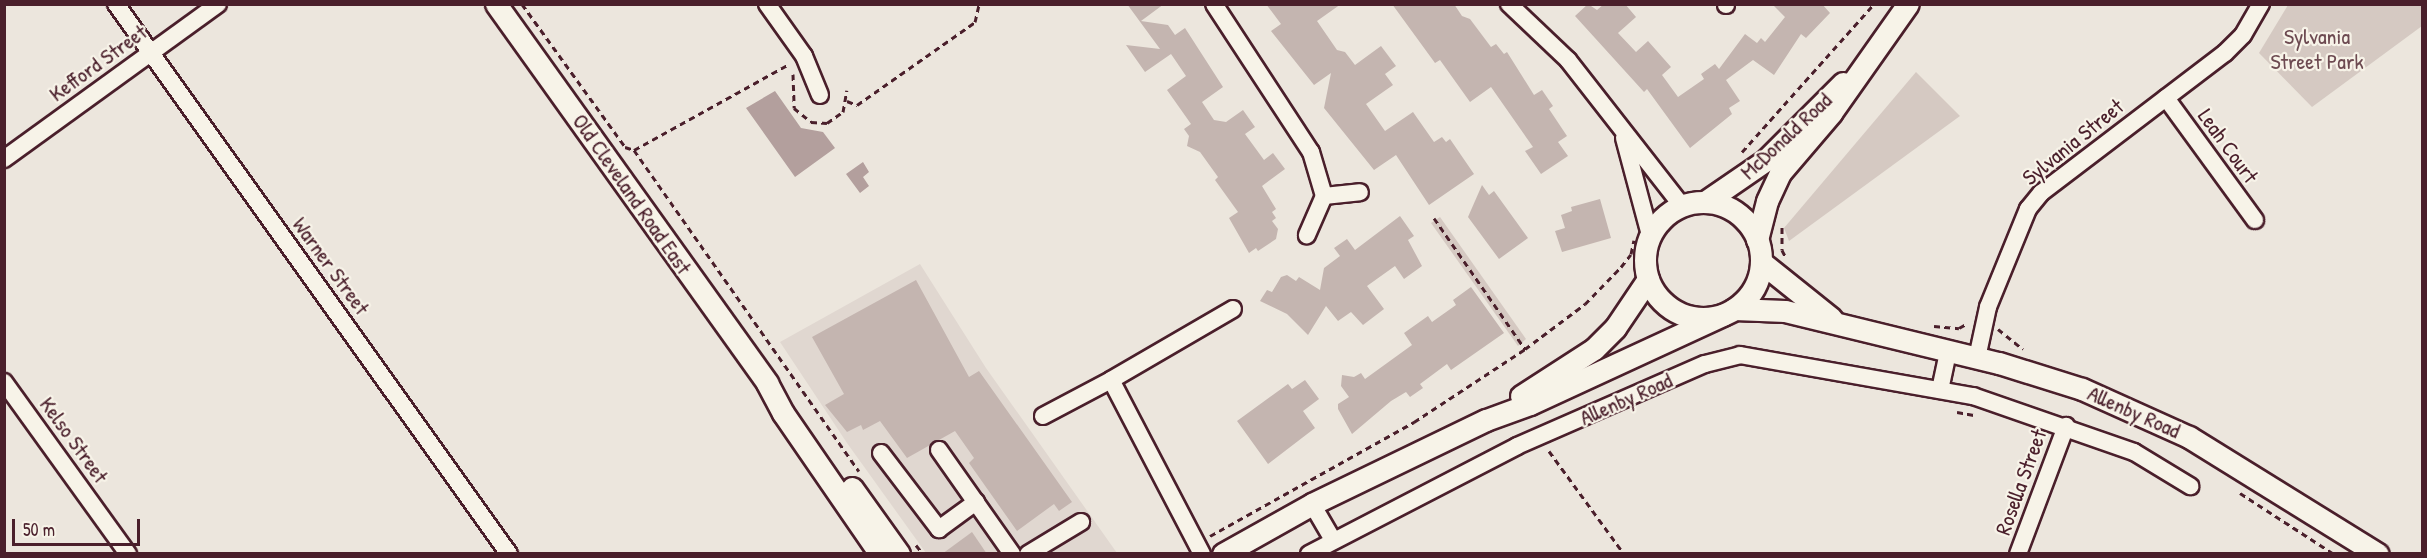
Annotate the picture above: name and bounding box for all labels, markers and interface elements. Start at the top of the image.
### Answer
street label: Kefford Street [44,19,152,107]
park label: Sylvania Street Park [2270,23,2364,74]
street label: McDonald Road [1735,87,1837,185]
street label: Sylvania Street [2017,93,2129,191]
street label: Leah Court [2192,104,2264,188]
street label: Old Cleveland Road East [567,109,697,279]
street label: Warner Street [287,212,375,320]
street label: Allenby Road [1576,367,1676,431]
street label: Allenby Road [2084,380,2184,444]
street label: Kelso Street [34,392,114,488]
street label: Rosella Street [1990,426,2052,538]
scale bar [15,507,142,545]
text: 50 m [23,517,55,542]

